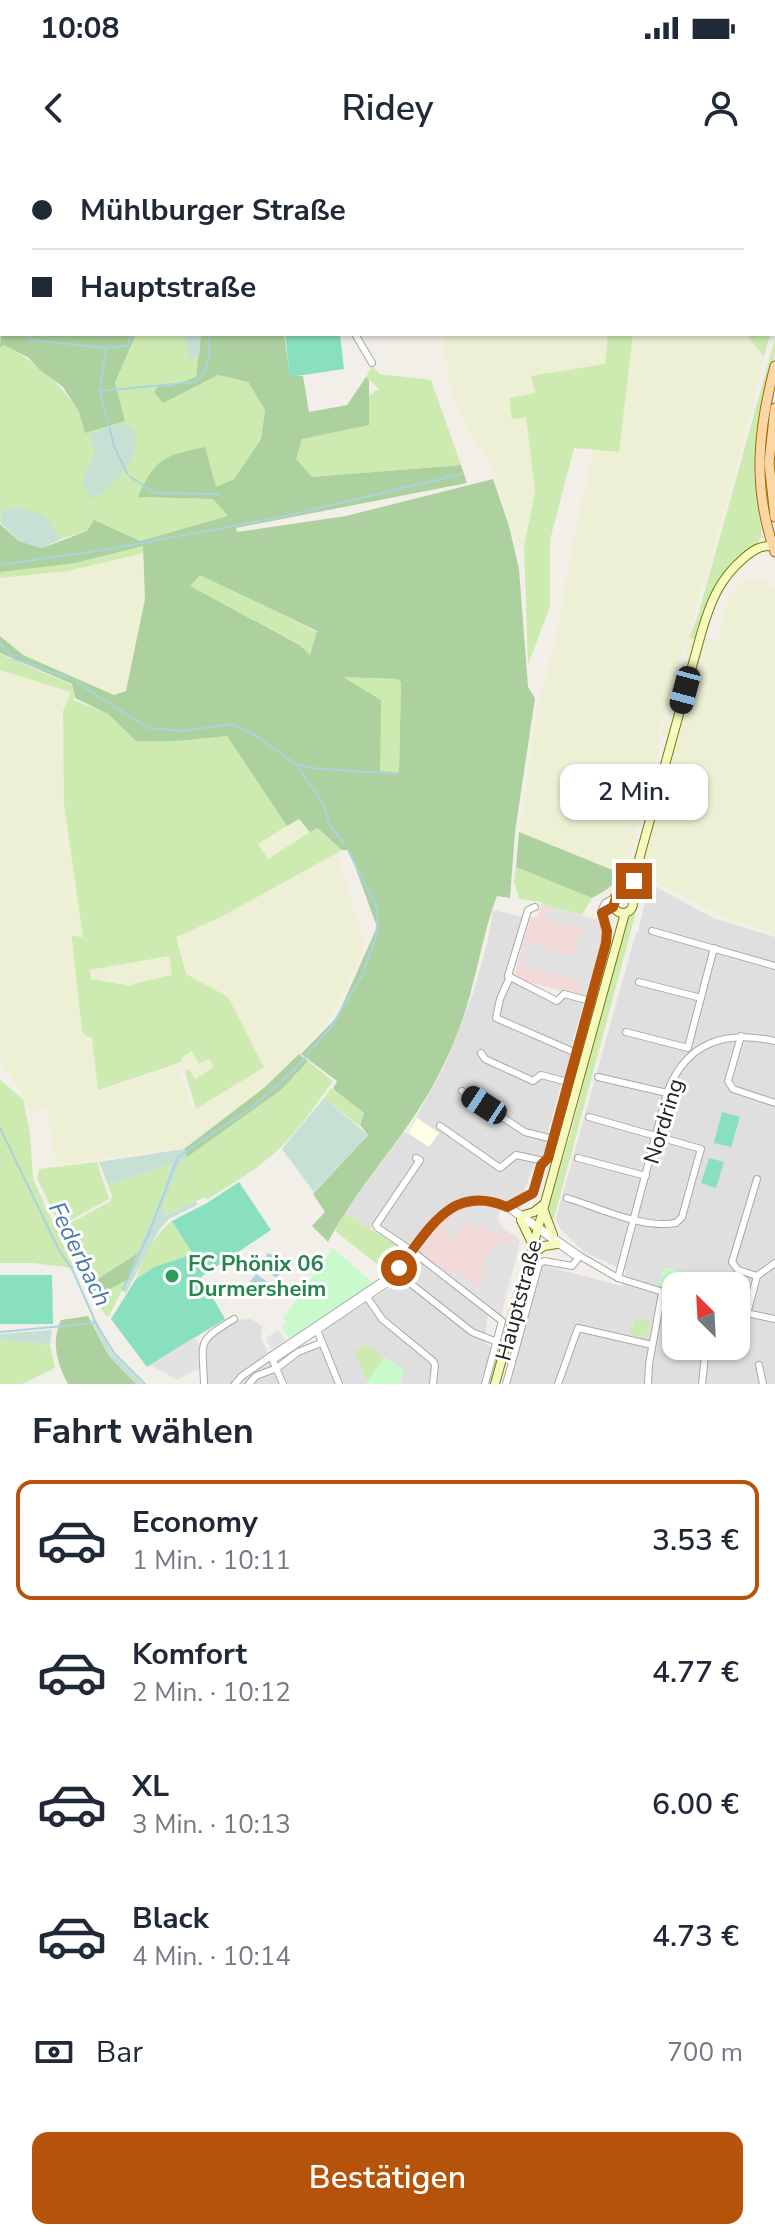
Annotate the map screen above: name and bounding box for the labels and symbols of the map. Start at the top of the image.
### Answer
car [667,664,703,716]
callout: 2 Min. [560,765,708,821]
route end [616,863,652,899]
street label: Nordring [637,1075,691,1167]
car [457,1082,511,1128]
water label: Federbach [41,1197,119,1311]
street label: Hauptstraße [488,1236,550,1364]
place label: FC Phönix 06 Durmersheim [188,1249,326,1304]
route start [381,1250,417,1286]
marker: FC Phönix 06 Durmersheim [163,1267,181,1285]
north arrow [662,1272,750,1360]

